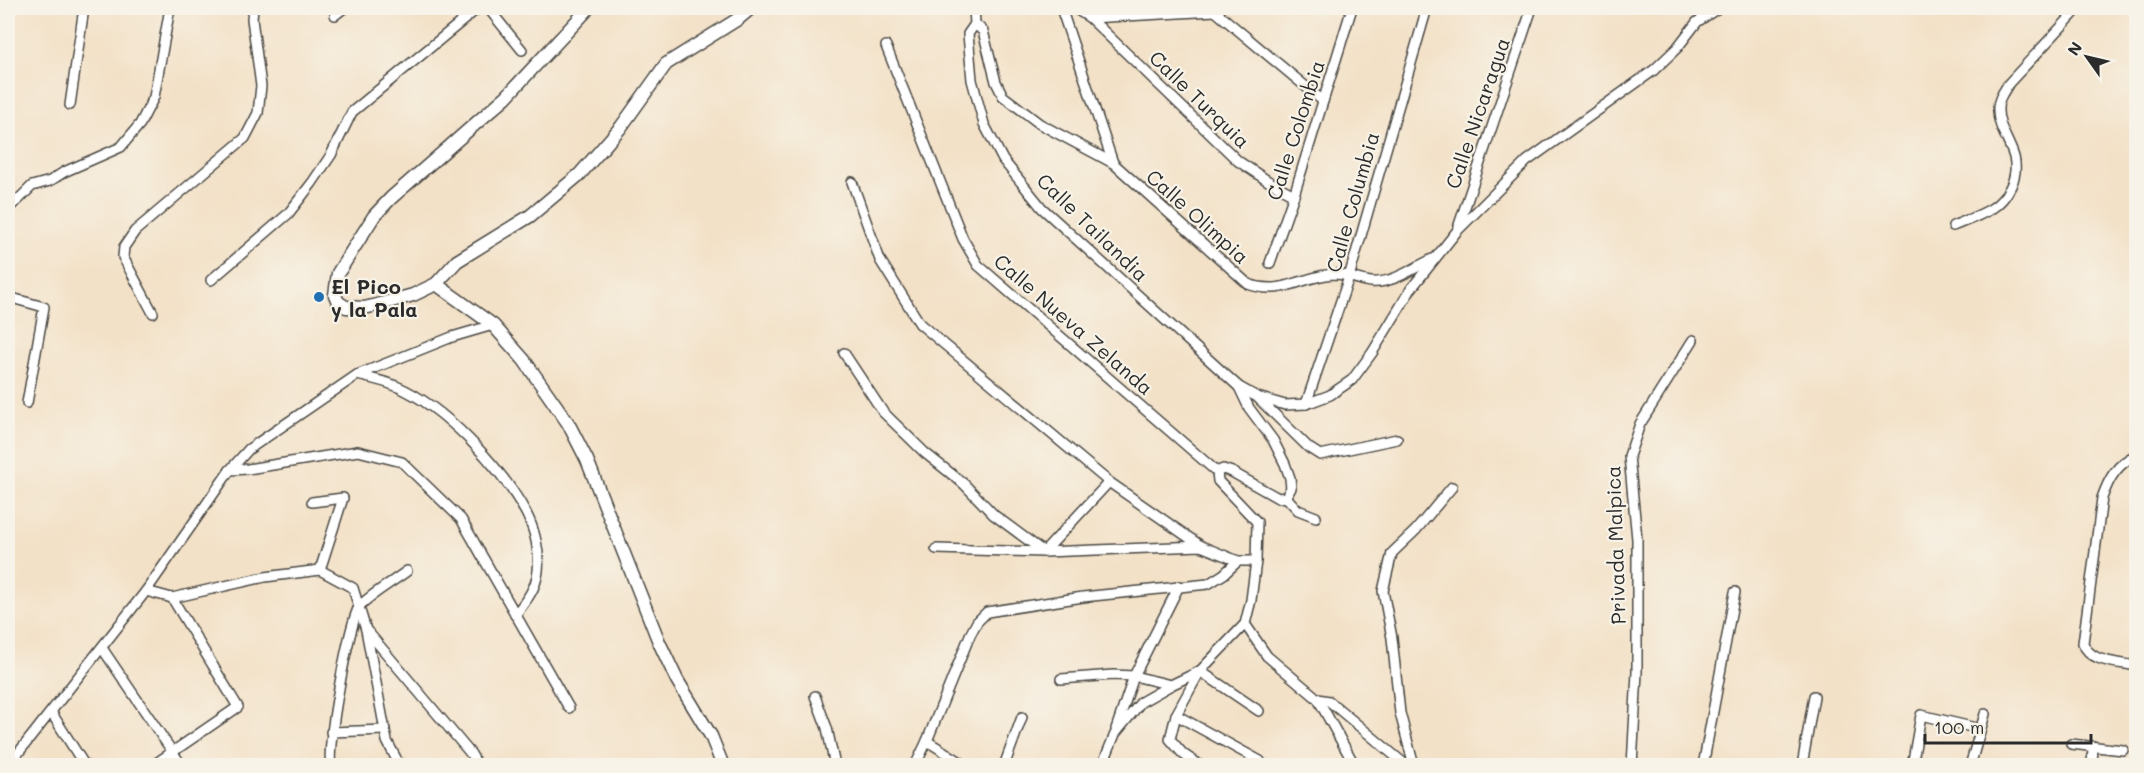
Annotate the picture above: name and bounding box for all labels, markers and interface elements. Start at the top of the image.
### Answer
north arrow [2057,27,2117,87]
street label: Calle Nicaragua [1439,34,1515,192]
text: N [2062,37,2086,59]
street label: Calle Turquia [1144,44,1256,154]
street label: Calle Colombia [1260,57,1330,203]
street label: Calle Columbia [1320,129,1384,275]
street label: Calle Olimpia [1141,163,1255,269]
street label: Calle Tailandia [1032,167,1154,287]
street label: Calle Nueva Zelanda [989,248,1159,400]
place label: El Pico y la Pala [331,273,418,322]
marker: El Pico y la Pala [312,290,326,304]
street label: Privada Malpica [1599,465,1631,625]
scale bar [1925,707,2092,745]
text: 100 m [1934,715,1984,739]

